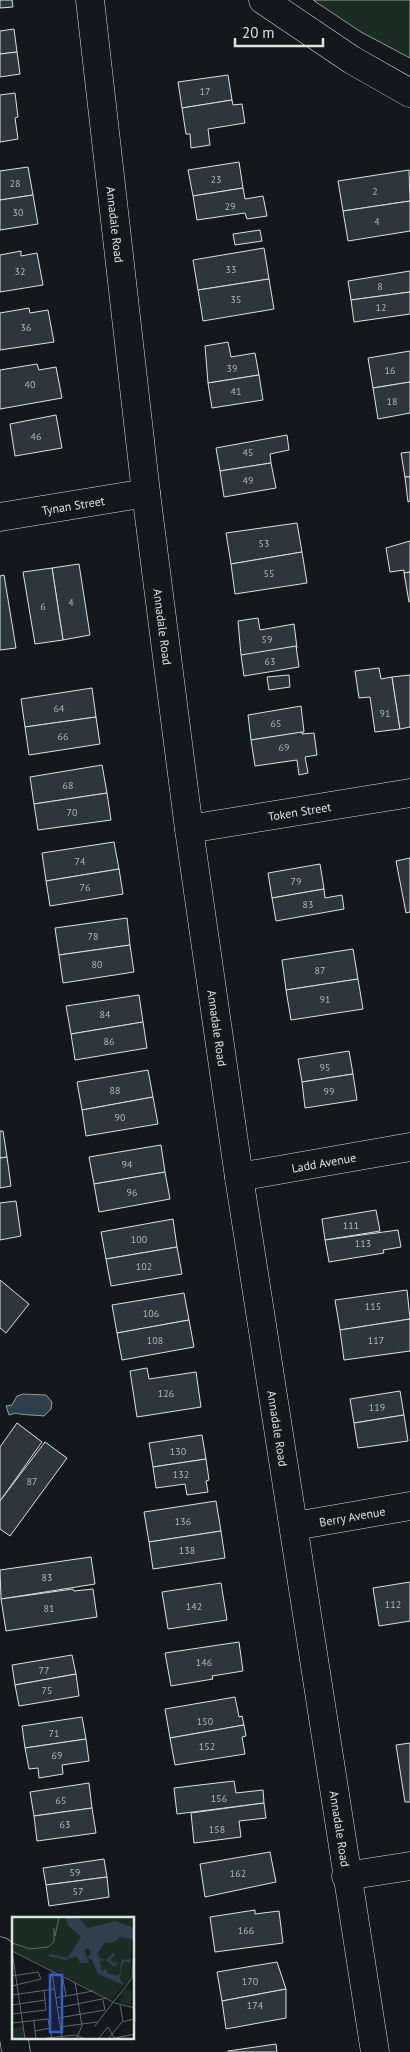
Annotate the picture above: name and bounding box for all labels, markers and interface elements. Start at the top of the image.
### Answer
scale bar [235,15,322,47]
text: 20 m [242,23,275,42]
house number: 17 [200,85,210,98]
house number: 23 [211,173,221,186]
house number: 28 [10,177,20,190]
house number: 2 [372,185,378,198]
street label: Annadale Road [104,186,127,264]
house number: 29 [225,200,235,213]
house number: 30 [13,206,24,219]
house number: 4 [374,215,380,228]
house number: 33 [226,263,236,276]
house number: 32 [15,265,25,278]
house number: 8 [377,280,383,293]
house number: 35 [231,293,241,306]
house number: 12 [376,301,386,314]
house number: 36 [21,321,31,334]
house number: 39 [227,362,237,375]
house number: 16 [385,364,395,377]
house number: 40 [25,378,36,391]
house number: 41 [231,385,241,398]
house number: 18 [387,395,397,408]
house number: 46 [31,430,41,443]
house number: 45 [243,446,253,459]
house number: 49 [243,474,253,487]
street label: Tynan Street [40,492,106,518]
house number: 53 [259,537,269,550]
house number: 55 [264,567,274,580]
street label: Annadale Road [151,588,175,666]
house number: 4 [68,596,74,609]
house number: 6 [40,600,46,613]
house number: 59 [262,633,272,646]
house number: 63 [265,655,275,668]
house number: 64 [54,702,65,715]
house number: 91 [380,707,390,720]
house number: 65 [271,717,281,730]
house number: 66 [58,730,68,743]
house number: 69 [279,741,289,754]
house number: 68 [63,779,73,792]
street label: Token Street [267,798,332,824]
house number: 70 [67,806,78,819]
house number: 74 [75,855,86,868]
house number: 79 [291,875,301,888]
house number: 76 [80,881,90,894]
house number: 83 [303,898,313,911]
house number: 78 [88,930,98,943]
house number: 80 [92,958,103,971]
house number: 87 [315,964,325,977]
street label: Annadale Road [205,989,230,1067]
house number: 91 [320,993,330,1006]
house number: 84 [100,1008,111,1021]
house number: 86 [104,1035,114,1048]
house number: 95 [320,1061,330,1074]
house number: 88 [110,1084,120,1097]
house number: 99 [324,1085,334,1098]
house number: 90 [115,1111,126,1124]
street label: Ladd Avenue [290,1149,357,1175]
house number: 94 [122,1158,133,1171]
house number: 96 [127,1186,137,1199]
house number: 111 [343,1219,359,1232]
house number: 100 [131,1233,148,1246]
house number: 113 [355,1237,371,1250]
house number: 102 [136,1260,152,1273]
house number: 115 [365,1300,381,1313]
house number: 106 [143,1307,159,1320]
house number: 108 [147,1334,163,1347]
house number: 117 [368,1334,384,1347]
house number: 126 [158,1387,174,1400]
street label: Annadale Road [265,1389,291,1468]
house number: 119 [369,1401,385,1414]
house number: 130 [170,1445,187,1458]
house number: 132 [173,1468,189,1481]
house number: 87 [27,1475,37,1488]
street label: Berry Avenue [318,1503,386,1529]
house number: 136 [175,1515,191,1528]
house number: 138 [179,1544,195,1557]
house number: 83 [42,1571,52,1584]
house number: 112 [385,1598,401,1611]
house number: 142 [186,1600,202,1613]
house number: 81 [44,1602,54,1615]
house number: 146 [196,1656,212,1669]
house number: 77 [39,1664,49,1677]
house number: 75 [42,1684,52,1697]
house number: 150 [197,1715,214,1728]
house number: 71 [49,1727,59,1740]
house number: 152 [199,1740,215,1753]
house number: 69 [52,1749,62,1762]
street label: Annadale Road [327,1790,354,1868]
house number: 156 [211,1792,227,1805]
house number: 65 [56,1794,66,1807]
house number: 63 [60,1818,70,1831]
house number: 158 [209,1823,225,1836]
house number: 59 [70,1866,80,1879]
house number: 162 [230,1867,246,1880]
house number: 57 [73,1885,83,1898]
inset map [12,1917,135,2040]
house number: 166 [238,1924,254,1937]
house number: 170 [242,1975,259,1988]
house number: 174 [247,1999,264,2012]

